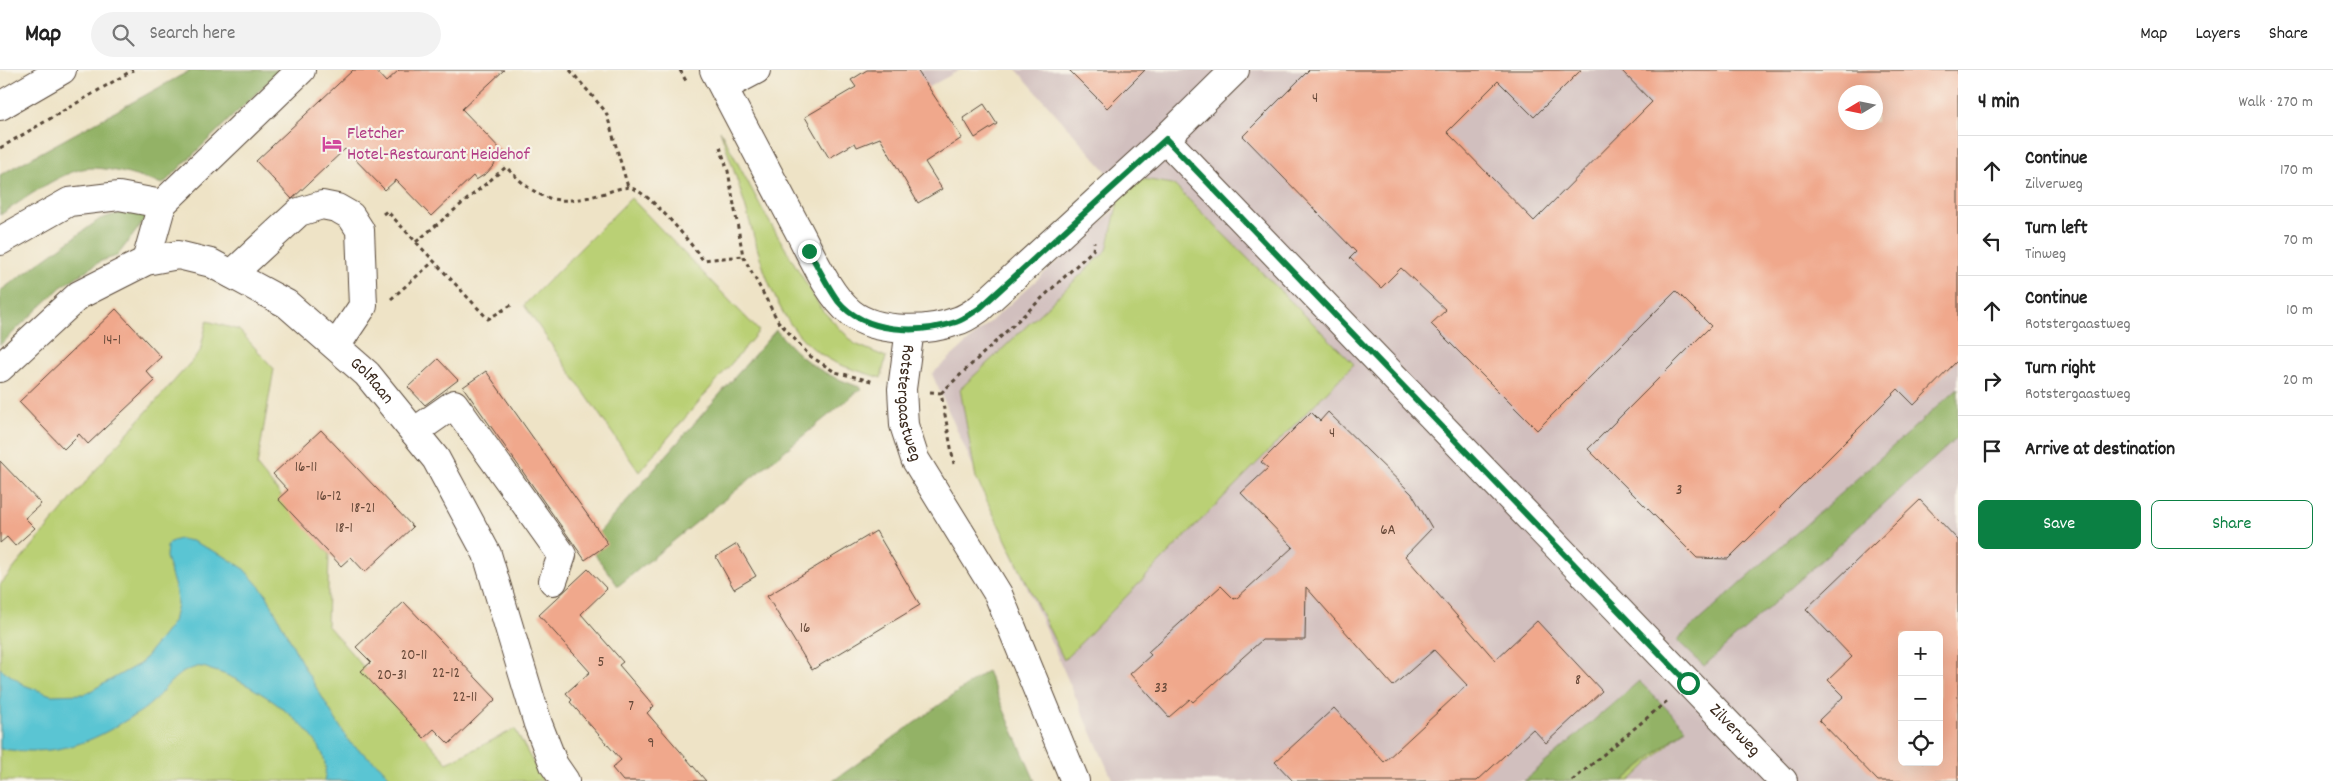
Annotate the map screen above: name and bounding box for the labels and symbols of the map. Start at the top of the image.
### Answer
north arrow [1838,85,1883,130]
house number: 4 [1312,88,1318,110]
place label: Fletcher Hotel-Restaurant Heidehof [347,122,531,168]
hotel icon: Fletcher Hotel-Restaurant Heidehof [321,133,343,155]
route end [798,240,821,263]
house number: 14-1 [103,330,121,352]
street label: Rotstergaastweg [890,343,928,465]
street label: Golflaan [344,352,399,410]
house number: 4 [1329,423,1335,445]
house number: 16-11 [295,457,317,479]
house number: 3 [1676,480,1682,502]
house number: 16-12 [316,486,342,508]
house number: 18-21 [351,498,375,520]
house number: 18-1 [335,518,353,540]
house number: 6A [1380,520,1396,542]
house number: 16 [800,618,810,640]
house number: 20-11 [401,645,427,667]
house number: 5 [598,652,605,674]
house number: 22-12 [432,663,460,685]
house number: 20-31 [377,665,407,687]
house number: 8 [1575,670,1581,692]
route start [1677,672,1700,695]
house number: 33 [1154,678,1168,700]
house number: 22-11 [453,687,477,709]
house number: 7 [628,696,634,718]
street label: Zilverweg [1703,698,1766,763]
house number: 9 [648,733,654,755]

